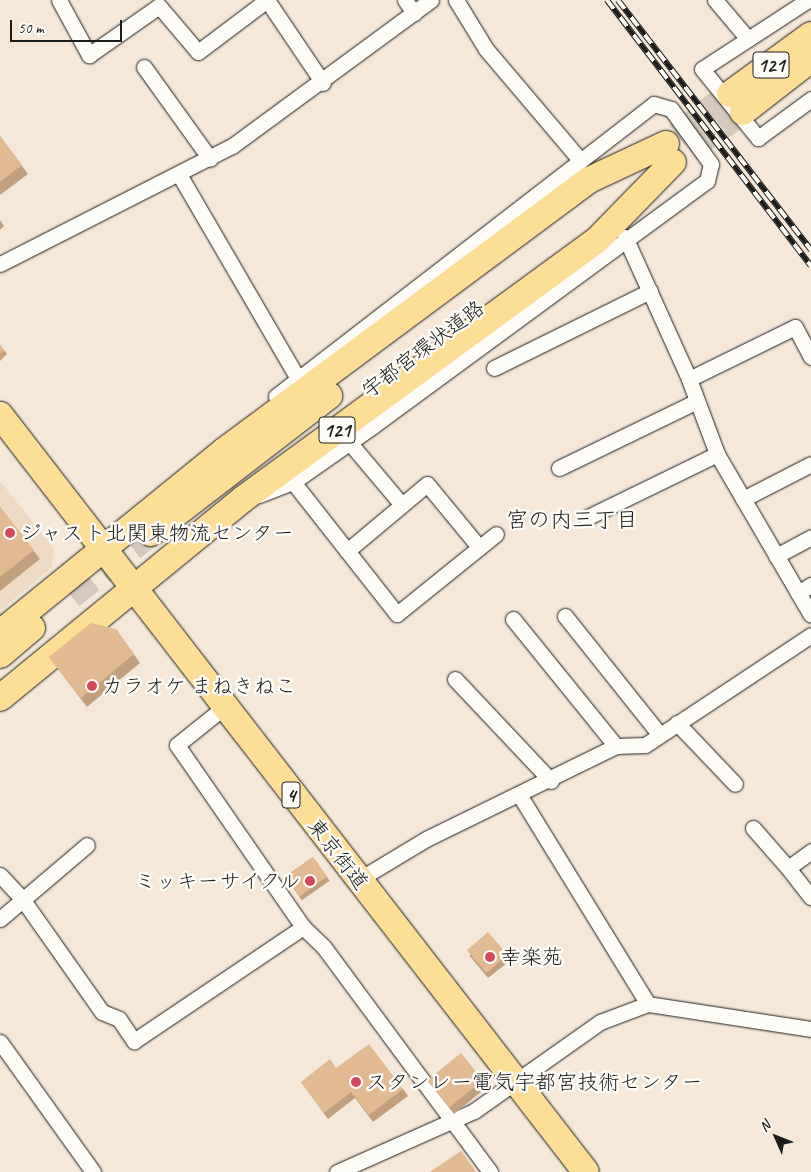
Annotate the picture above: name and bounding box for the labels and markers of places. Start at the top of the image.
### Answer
place label: ジャスト北関東物流センター [20,520,293,546]
marker: ジャスト北関東物流センター [4,527,16,539]
place label: カラオケ まねきねこ [102,673,296,699]
marker: カラオケ まねきねこ [86,680,98,692]
place label: ミッキーサイクル [132,868,300,894]
marker: ミッキーサイクル [304,875,316,887]
place label: 幸楽苑 [500,944,563,970]
marker: 幸楽苑 [484,951,496,963]
place label: スタンレー電気宇都宮技術センター [366,1069,703,1095]
marker: スタンレー電気宇都宮技術センター [350,1076,362,1088]

